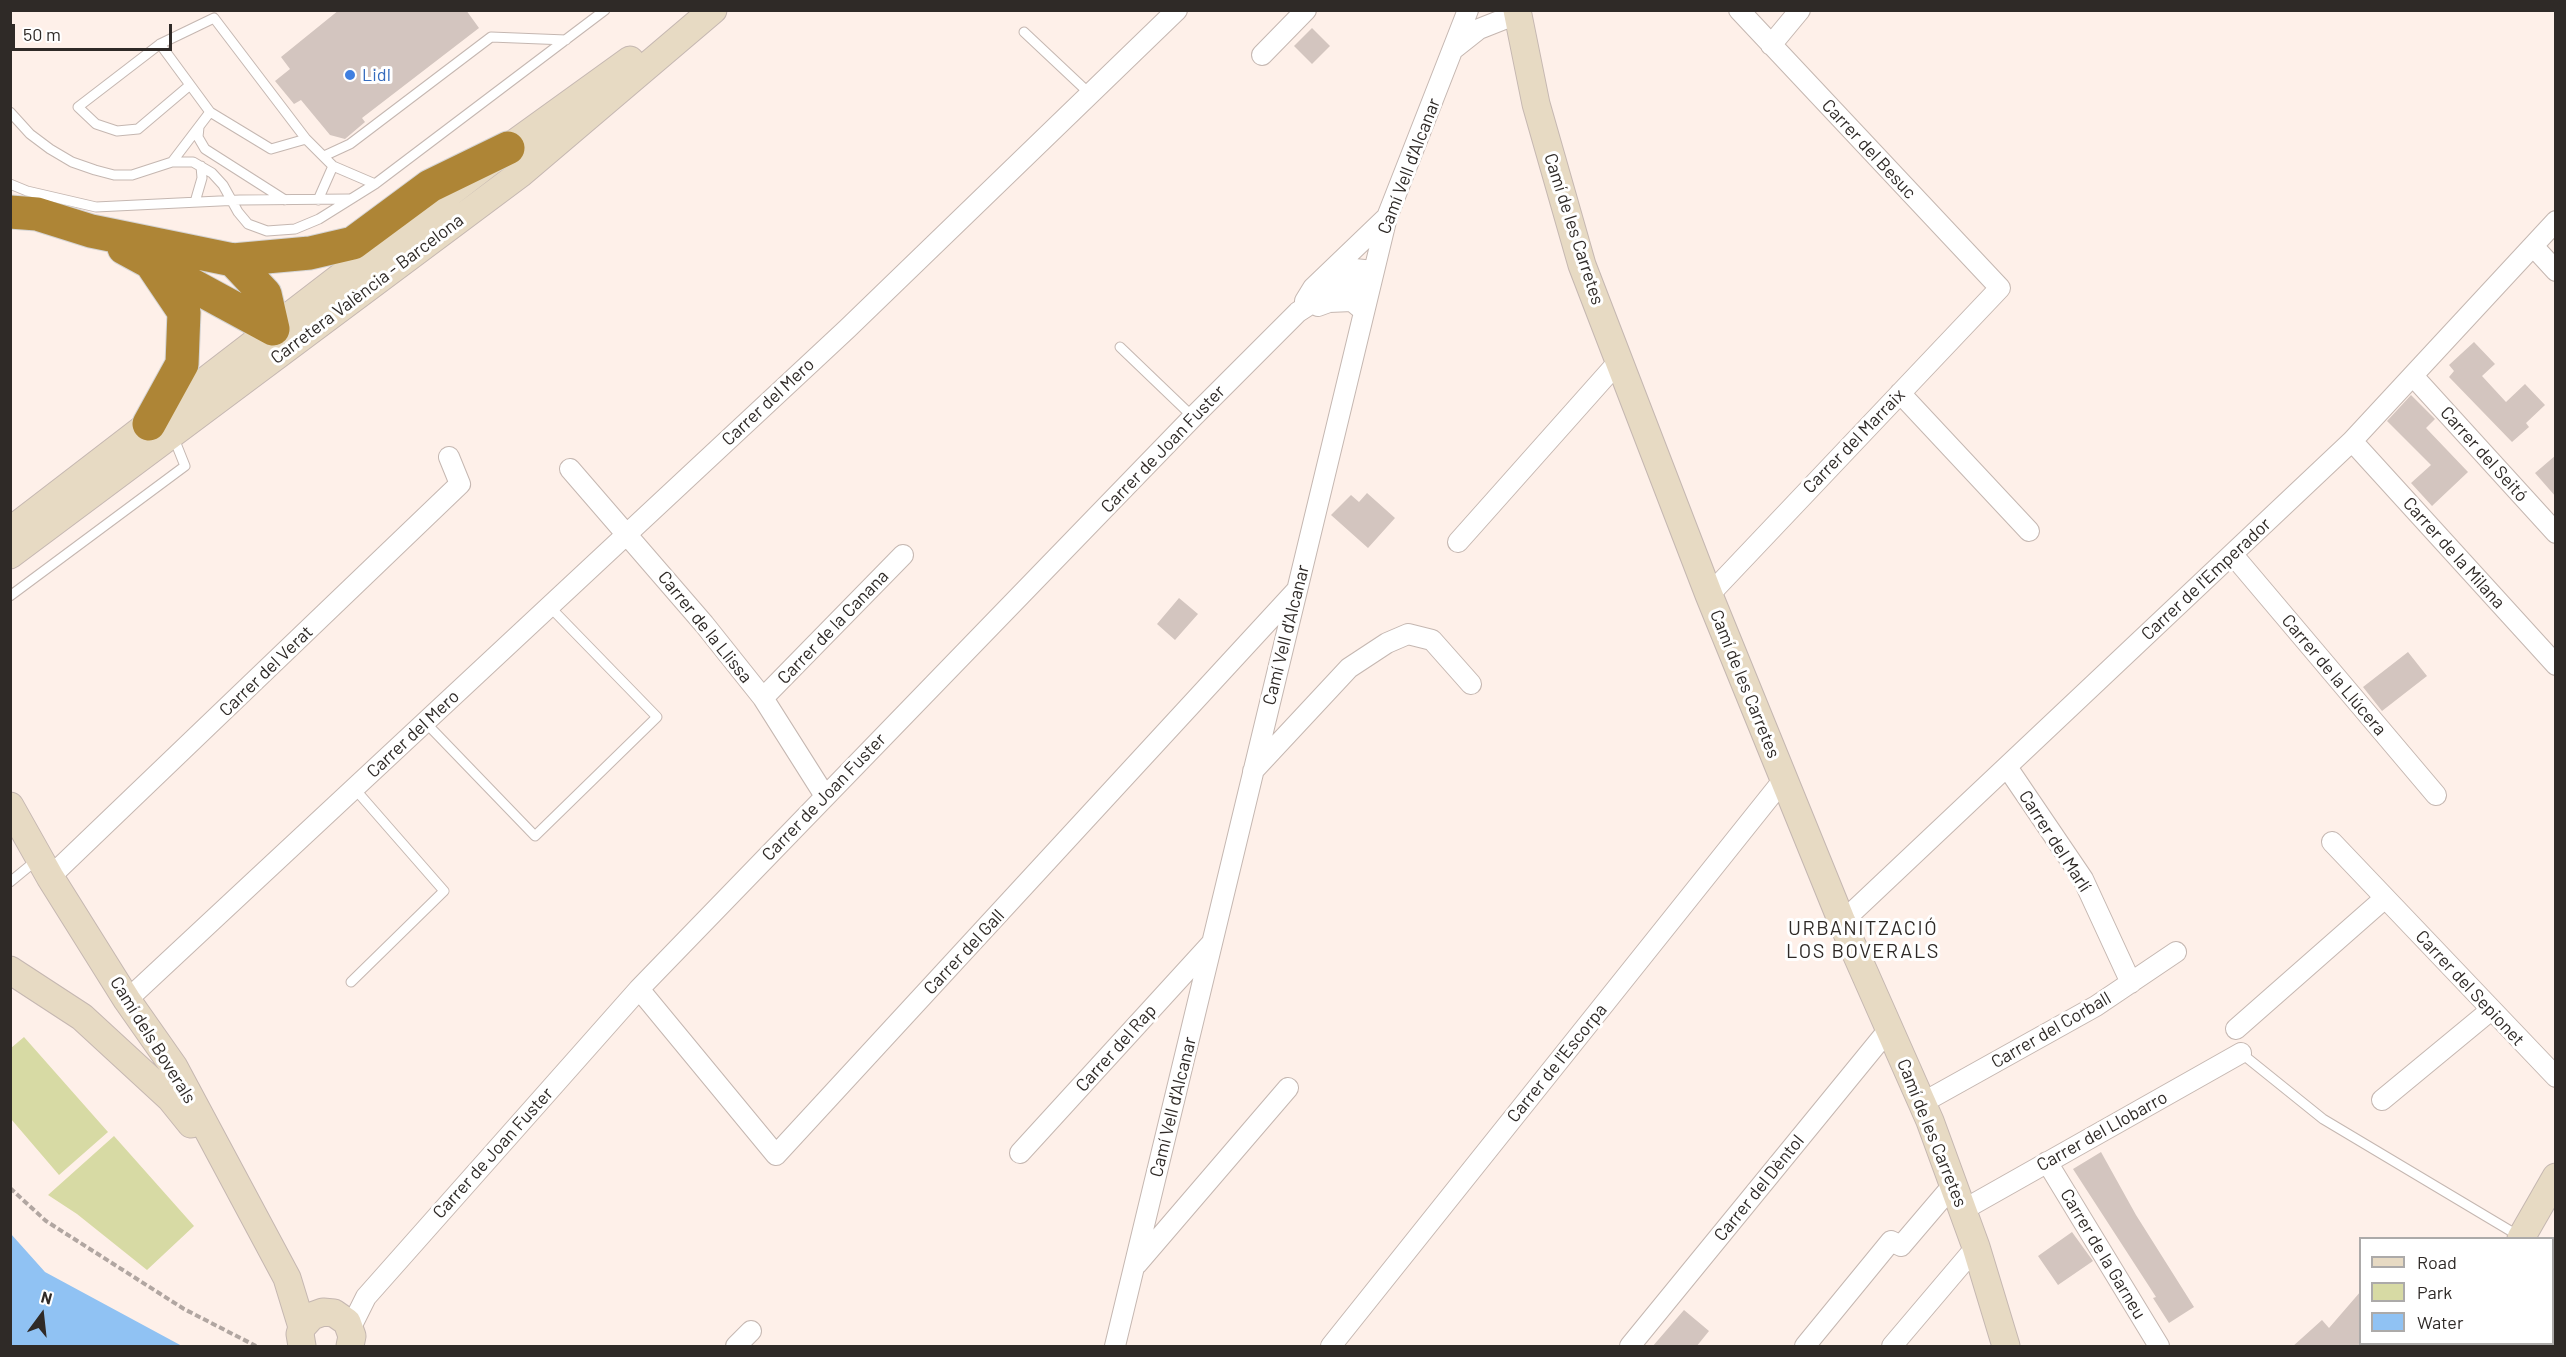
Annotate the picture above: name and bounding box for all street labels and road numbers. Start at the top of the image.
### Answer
street label: Camí Vell d'Alcanar [1373,95,1445,237]
street label: Carrer del Besuc [1817,95,1921,203]
street label: Camí de les Carretes [1539,151,1609,307]
street label: Carretera València - Barcelona [266,209,468,369]
street label: Carrer del Mero [717,354,819,450]
street label: Carrer de Joan Fuster [1096,381,1230,517]
street label: Carrer del Marraix [1798,384,1910,498]
street label: Carrer del Seitó [2436,402,2532,506]
street label: Carrer de la Milana [2398,493,2510,613]
street label: Carrer de l'Emperador [2137,513,2275,645]
street label: Camí Vell d'Alcanar [1258,563,1314,707]
street label: Carrer de la Canana [773,565,893,689]
street label: Carrer de la Llissa [653,567,757,687]
street label: Camí de les Carretes [1705,607,1785,761]
street label: Carrer de la Llúcera [2277,610,2391,740]
street label: Carrer del Verat [215,621,317,721]
street label: Carrer del Mero [362,686,464,782]
street label: Carrer de Joan Fuster [757,729,891,865]
street label: Carrer del Marlí [2014,786,2096,896]
street label: Carrer del Gall [919,905,1009,999]
street label: Carrer del Sepionet [2411,926,2529,1050]
street label: Camí dels Boverals [105,973,201,1107]
street label: Carrer del Corball [1987,987,2115,1073]
street label: Carrer de l'Escorpa [1502,999,1612,1127]
street label: Carrer del Rap [1071,1000,1161,1096]
street label: Camí Vell d'Alcanar [1145,1035,1201,1179]
street label: Camí de les Carretes [1892,1056,1972,1210]
street label: Carrer de Joan Fuster [428,1083,558,1223]
street label: Carrer del Llobarro [2033,1086,2171,1176]
street label: Carrer del Dèntol [1710,1130,1808,1246]
street label: Carrer de la Garneu [2056,1185,2150,1323]

